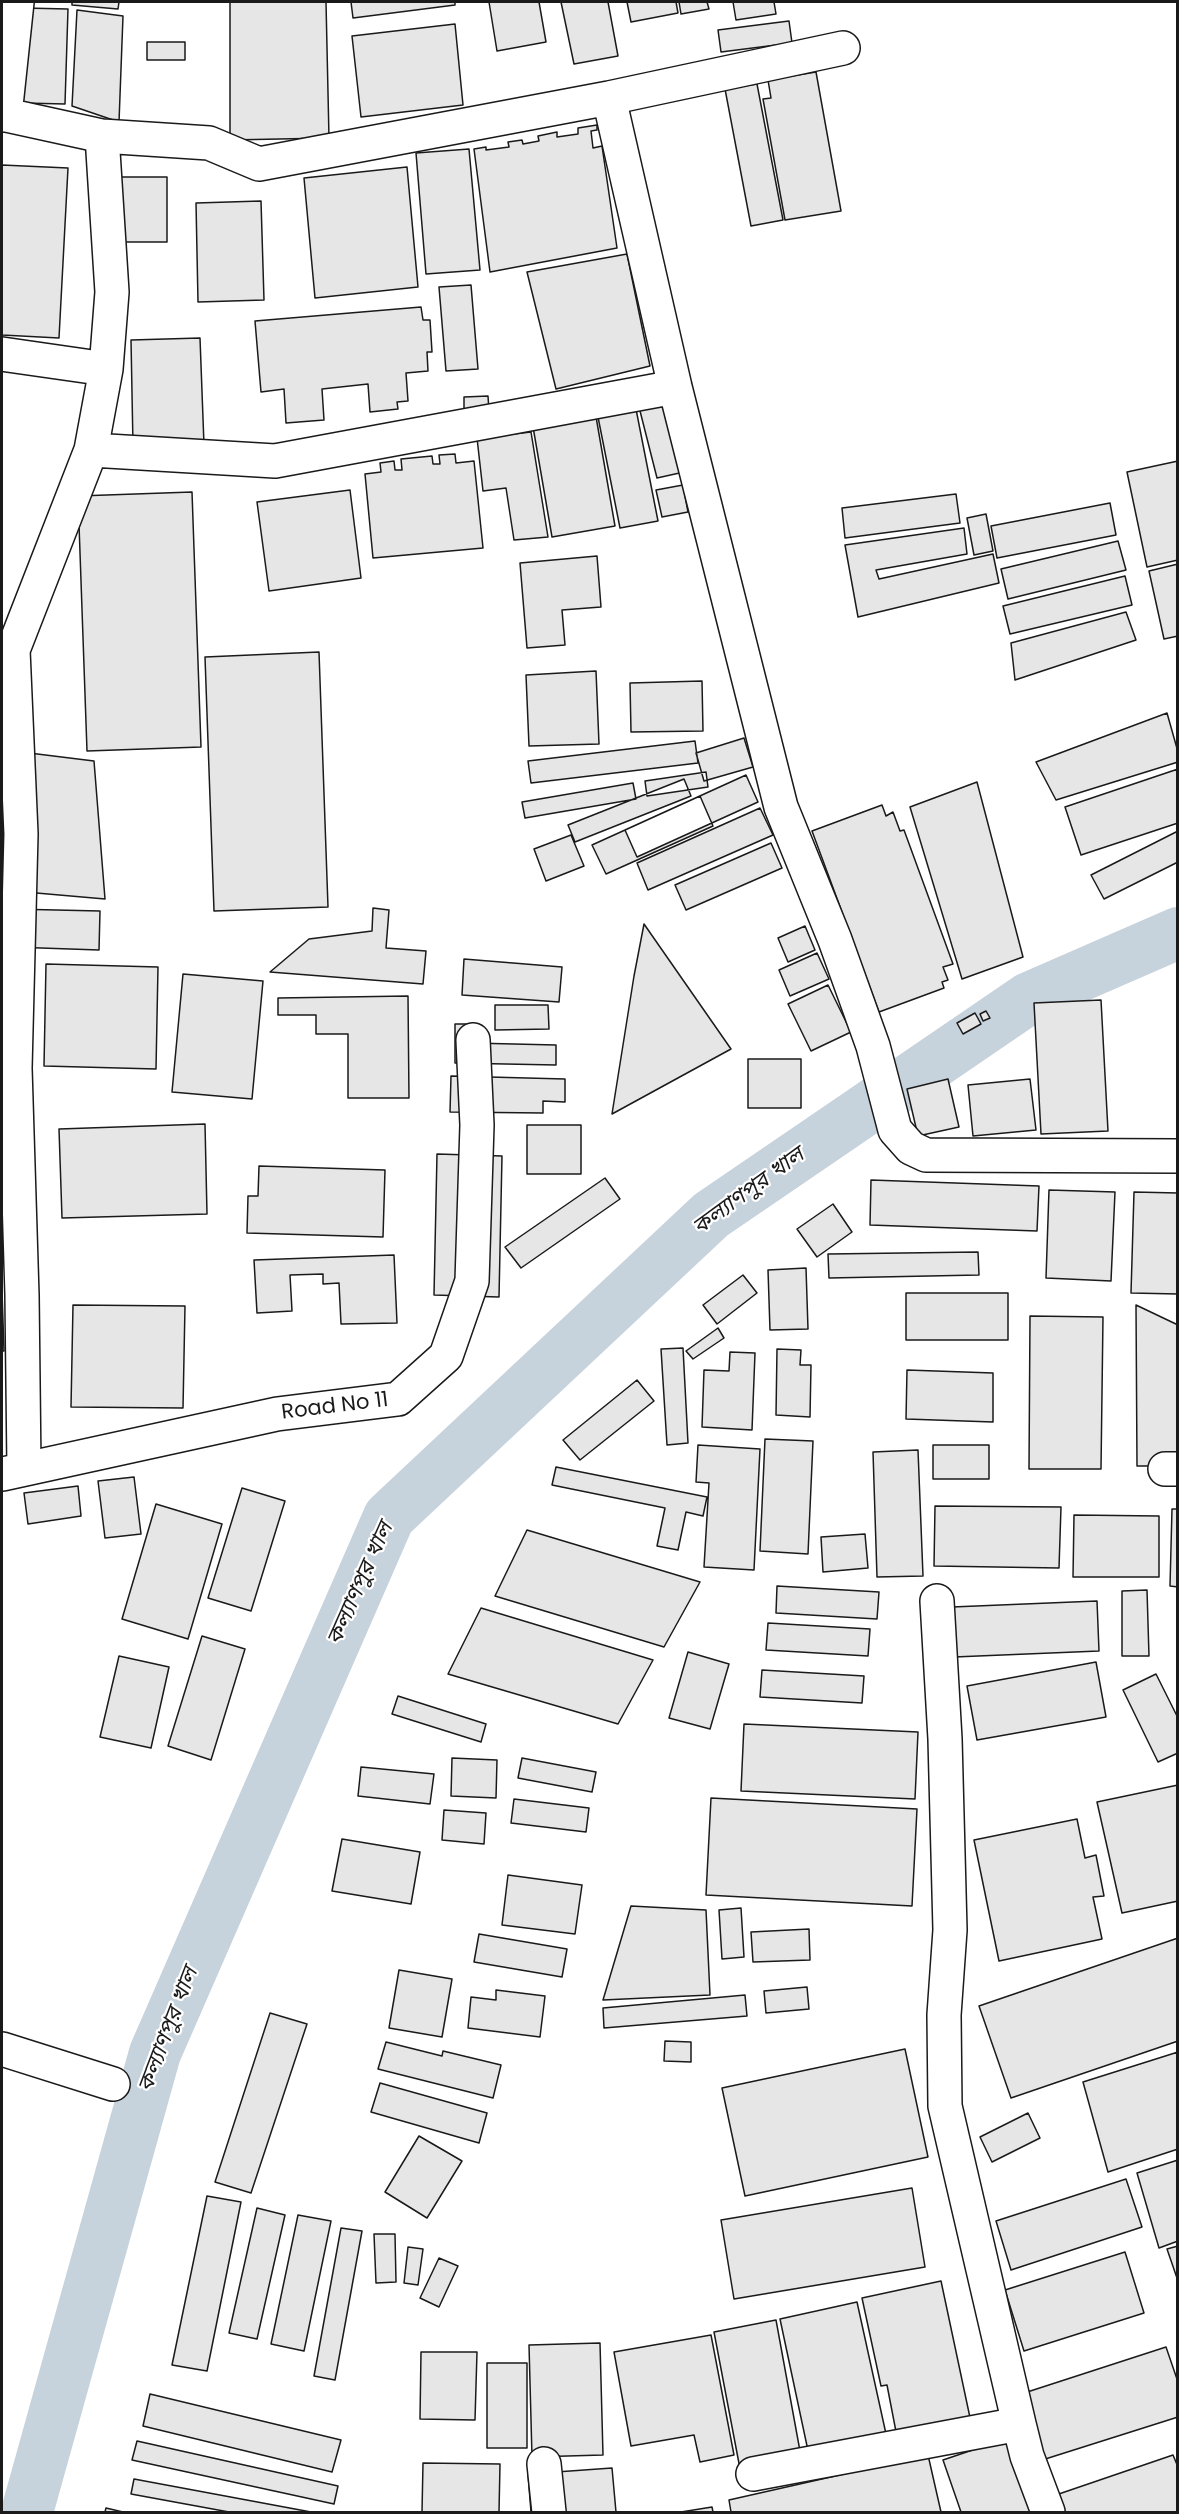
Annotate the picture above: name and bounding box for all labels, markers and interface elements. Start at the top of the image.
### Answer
water label: কল্যাণপুর খাল [688,1143,810,1241]
street label: Road No 11 [280,1388,390,1426]
water label: কল্যাণপুর খাল [322,1519,400,1649]
water label: কল্যাণপুর খাল [133,1964,205,2096]

